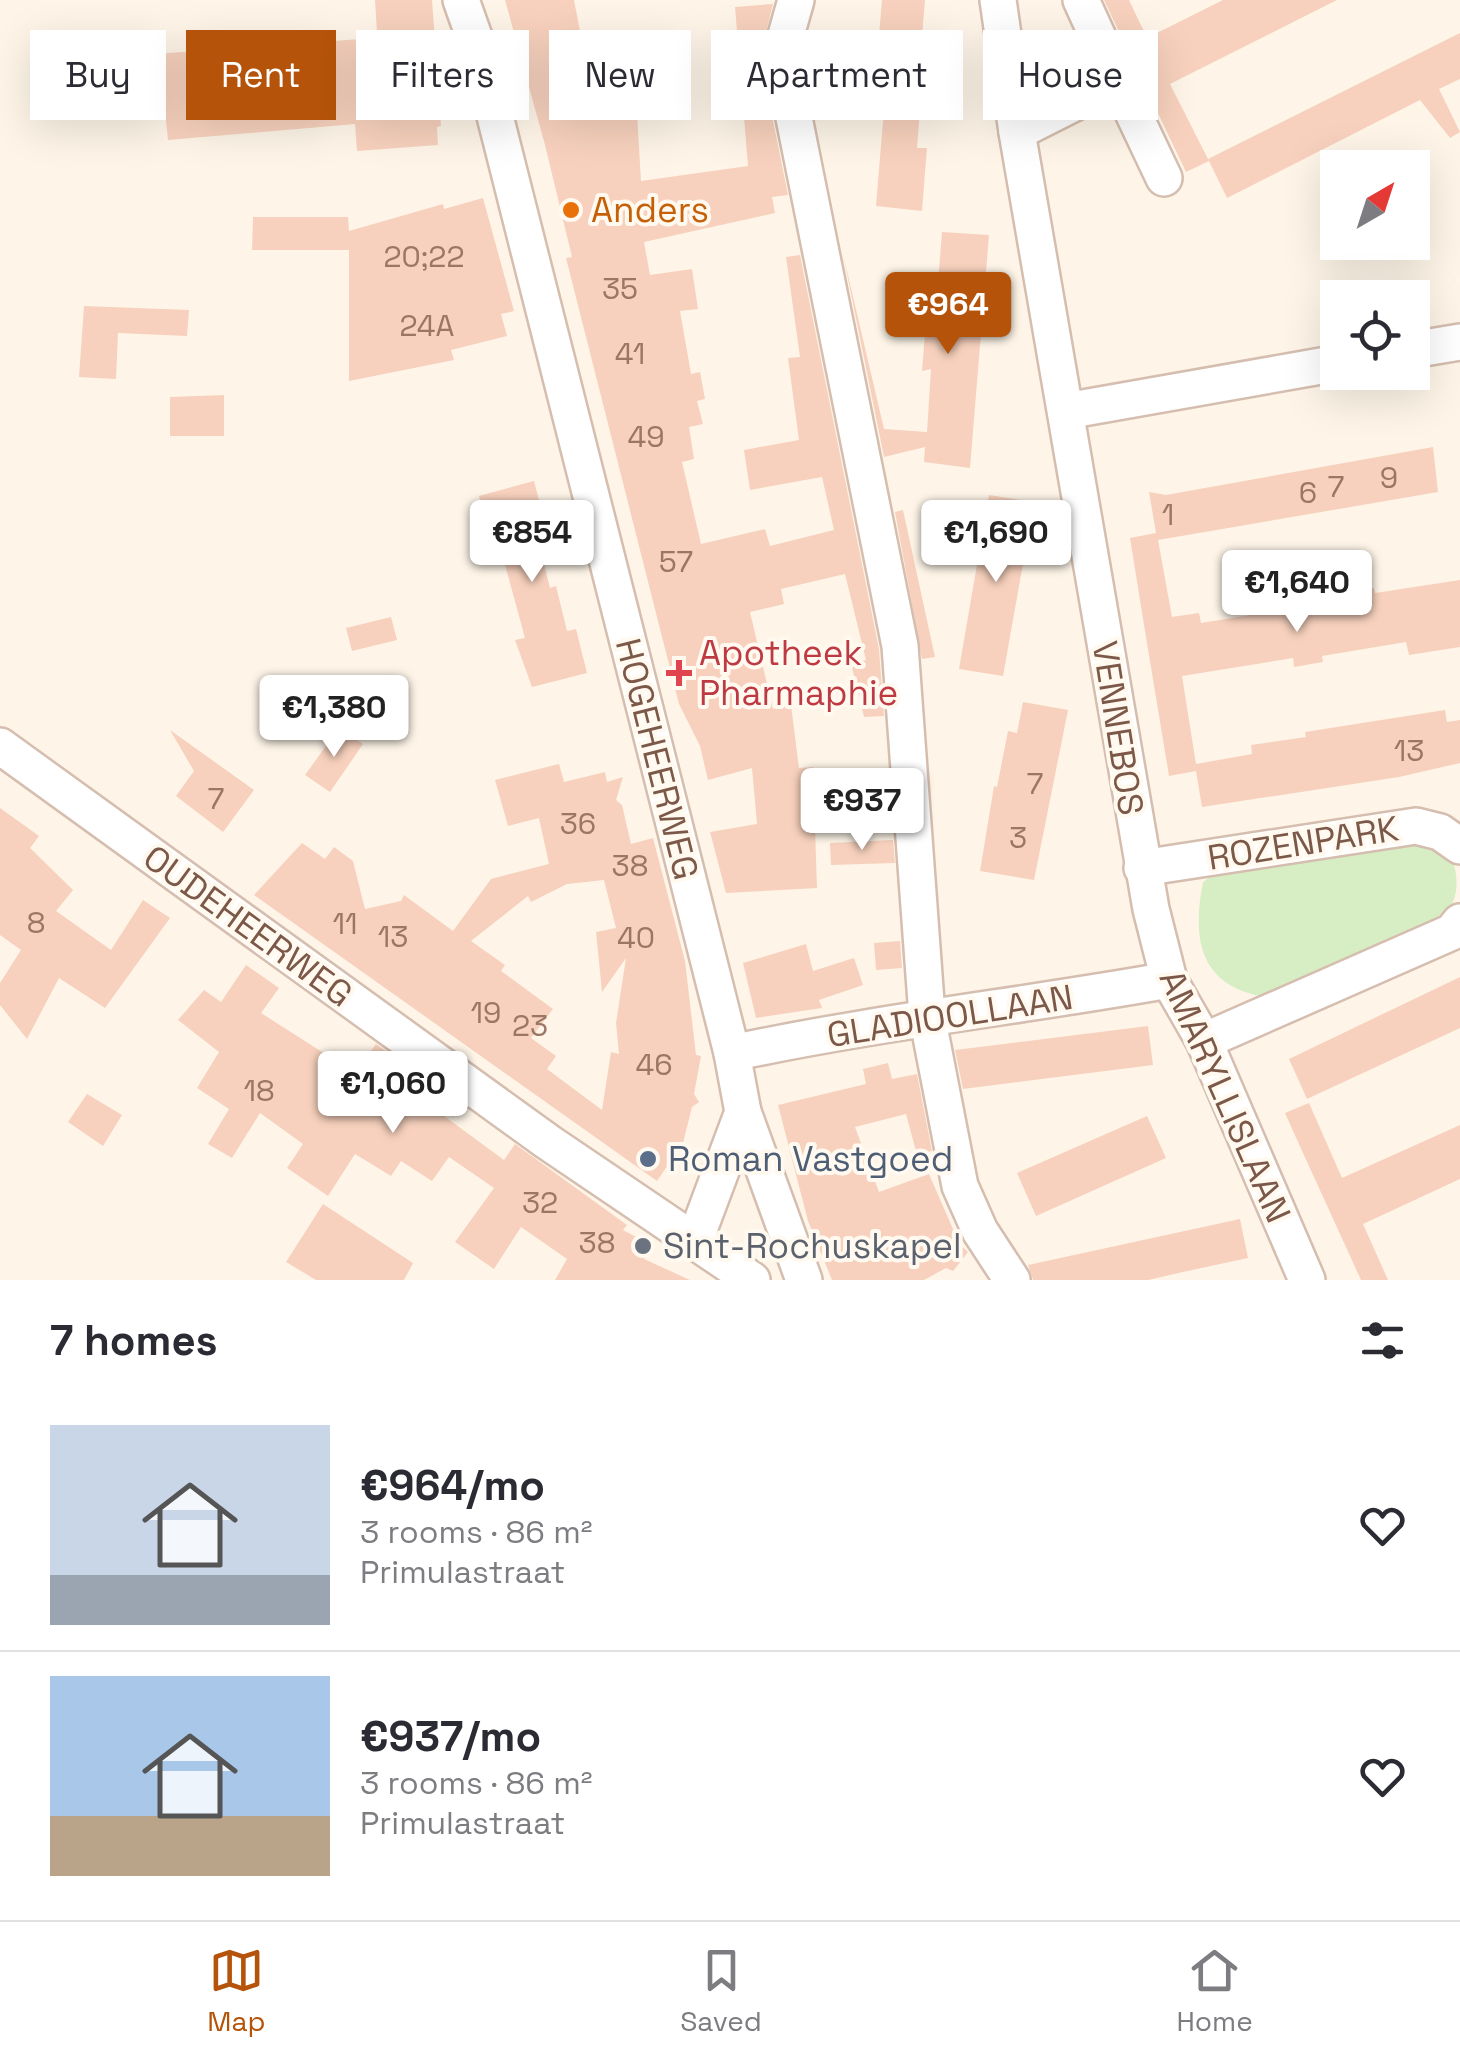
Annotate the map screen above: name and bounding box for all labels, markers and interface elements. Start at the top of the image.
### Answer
chip: Buy [30,30,166,120]
chip: Rent [186,30,336,120]
chip: Filters [356,30,529,120]
chip: New [549,30,691,120]
chip: Apartment [711,30,963,120]
chip: House [983,30,1158,120]
north arrow [1320,150,1430,260]
map controls [1320,150,1430,390]
place label: Anders [591,188,709,232]
marker: Anders [560,199,582,221]
house number: 20;22 [383,237,465,276]
house number: 35 [602,269,638,308]
pin: €964 [889,272,1007,357]
button: locate [1320,280,1430,390]
text: €964 [907,284,989,324]
house number: 24A [400,306,455,345]
house number: 41 [615,334,645,373]
house number: 49 [627,417,665,456]
house number: 9 [1380,458,1398,497]
house number: 7 [1328,467,1344,506]
house number: 6 [1299,473,1317,512]
house number: 1 [1162,495,1174,534]
pin: €854 [473,500,591,585]
pin: €1,690 [915,500,1077,585]
text: €854 [492,512,572,552]
text: €1,690 [943,512,1049,552]
house number: 57 [659,542,693,581]
pin: €1,640 [1216,550,1378,635]
text: €1,640 [1244,562,1350,602]
place label: Apotheek Pharmaphie [699,631,898,715]
street label: HOGEHEERWEG [606,634,708,884]
street label: VENNEBOS [1083,638,1153,818]
marker: Apotheek Pharmaphie [668,662,690,684]
pin: €1,380 [253,675,415,760]
text: €1,380 [282,687,386,727]
house number: 13 [1394,731,1424,770]
house number: 7 [1027,764,1043,803]
pin: €937 [803,768,921,853]
house number: 7 [208,779,224,818]
text: €937 [823,780,901,820]
house number: 36 [560,804,596,843]
street label: ROZENPARK [1204,806,1402,880]
house number: 3 [1009,818,1027,857]
street label: OUDEHEERWEG [135,835,361,1017]
house number: 38 [612,846,648,885]
house number: 8 [27,903,45,942]
house number: 11 [332,904,358,943]
house number: 13 [378,917,408,956]
house number: 40 [617,918,655,957]
street label: AMARYLLISLAAN [1150,963,1300,1229]
street label: GLADIOOLLAAN [824,975,1076,1057]
house number: 19 [471,993,501,1032]
house number: 23 [512,1006,548,1045]
house number: 46 [635,1045,673,1084]
pin: €1,060 [312,1051,474,1136]
text: €1,060 [340,1063,446,1103]
house number: 18 [243,1071,275,1110]
place label: Roman Vastgoed [668,1137,953,1181]
marker: Roman Vastgoed [637,1148,659,1170]
house number: 32 [522,1183,558,1222]
house number: 38 [579,1223,615,1262]
place label: Sint-Rochuskapel [663,1224,962,1268]
marker: Sint-Rochuskapel [632,1235,654,1257]
icon: filters [1355,1313,1410,1368]
text: 7 homes [50,1314,218,1367]
text: €964/mo [360,1459,545,1512]
icon: home [130,1465,250,1585]
icon: heart [1355,1498,1410,1553]
text: 3 rooms · 86 m² [360,1512,592,1552]
text: Primulastraat [360,1552,565,1592]
text: €937/mo [360,1710,541,1763]
icon: home [130,1716,250,1836]
icon: heart [1355,1749,1410,1804]
text: 3 rooms · 86 m² [360,1763,592,1803]
text: Primulastraat [360,1803,565,1843]
tab: Map [207,1943,266,2039]
tab: Saved [680,1943,762,2039]
tab: Home [1176,1943,1253,2039]

